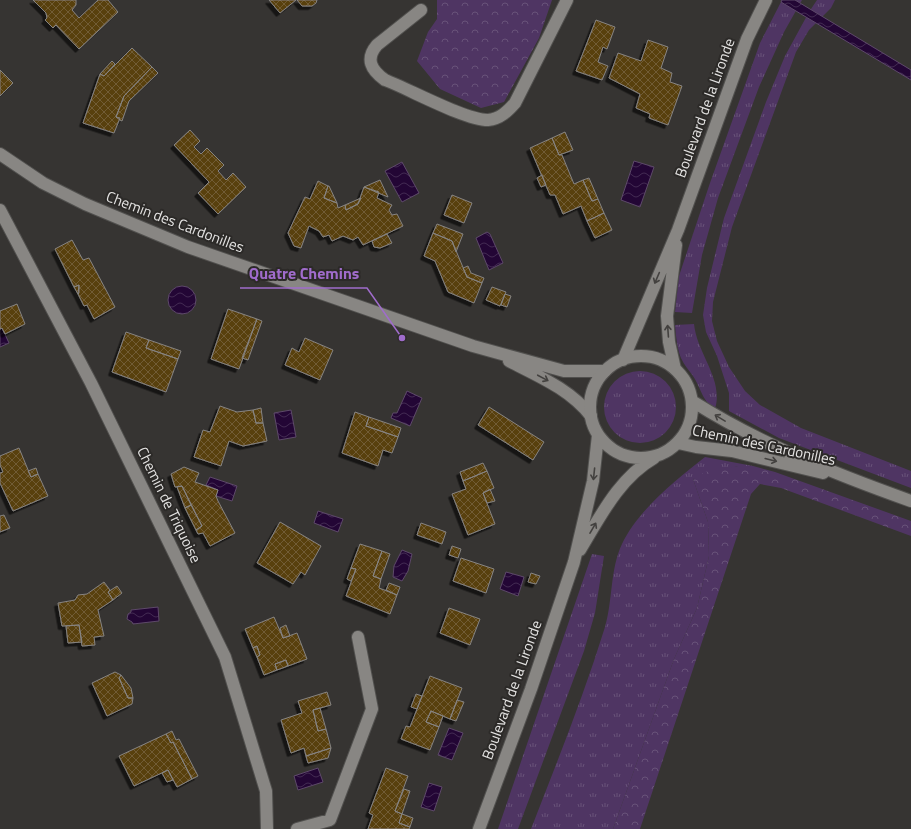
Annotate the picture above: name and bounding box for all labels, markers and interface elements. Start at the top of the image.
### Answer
street label: Boulevard de la Lironde [669,35,740,181]
street label: Chemin des Cardonilles [103,185,248,258]
callout: Quatre Chemins [240,260,367,288]
text: Quatre Chemins [249,261,359,285]
one-way arrow [653,272,661,284]
one-way arrow [664,325,671,338]
one-way arrow [537,374,549,382]
one-way arrow [714,414,726,422]
street label: Chemin des Cardonilles [690,418,838,471]
street label: Chemin de Triquoise [131,443,208,567]
one-way arrow [765,457,778,465]
one-way arrow [590,467,597,480]
one-way arrow [590,522,598,534]
street label: Boulevard de la Lironde [476,617,547,763]

